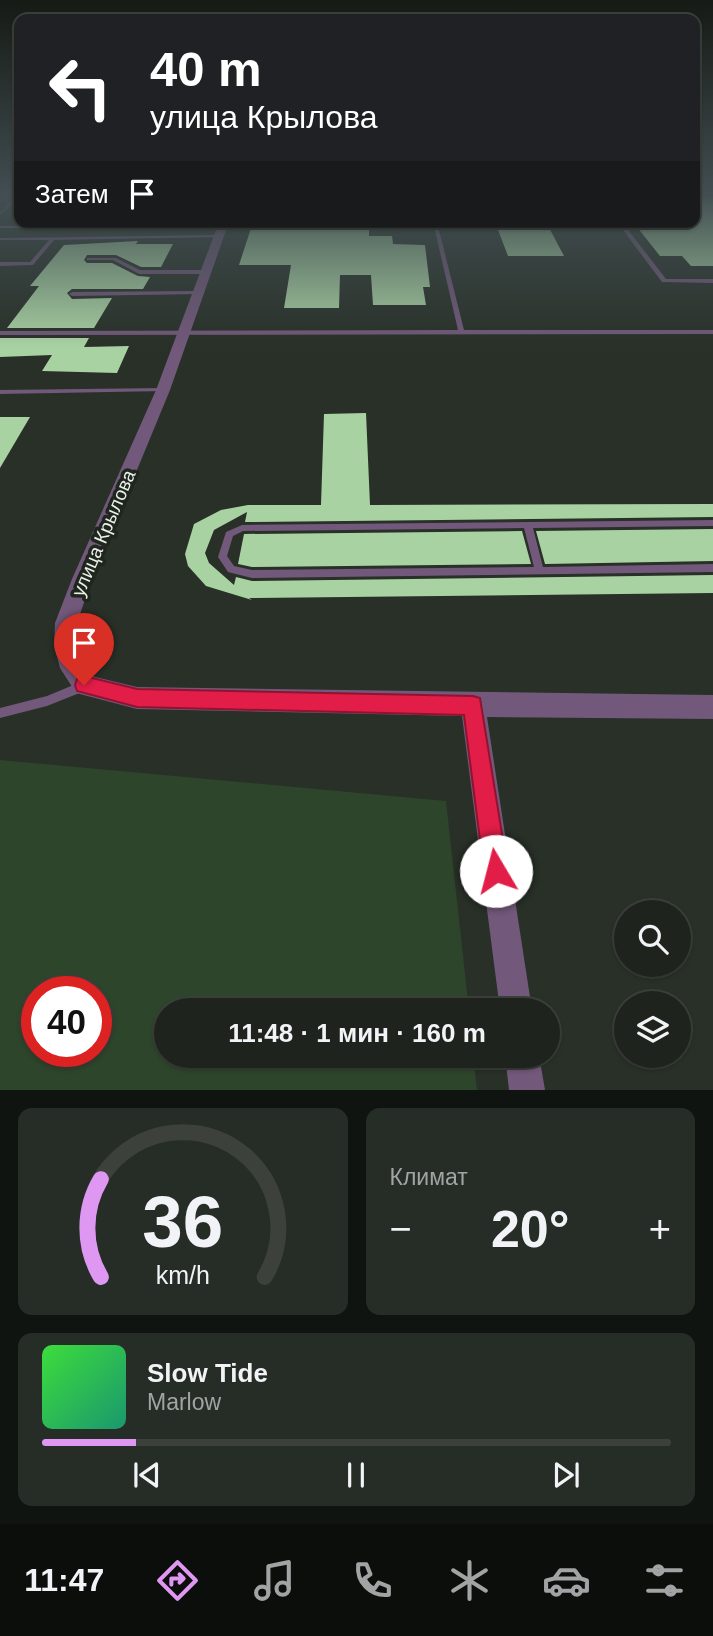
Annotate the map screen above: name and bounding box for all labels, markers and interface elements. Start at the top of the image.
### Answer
icon: left [35,42,126,133]
text: 40 m [150,42,262,96]
text: улица Крылова [150,99,378,135]
icon: arrive [123,175,161,213]
text: Затем [35,179,109,209]
street label: улица Крылова [67,467,140,599]
pin [54,613,114,685]
icon: arrive [65,624,103,662]
position arrow [459,834,533,908]
map controls [614,900,691,1068]
button: search [614,900,691,977]
speed limit sign: 40 [21,976,112,1067]
button: layers [614,991,691,1068]
text: 11:48 · 1 мин · 160 m [228,1018,486,1048]
text: Климат [390,1164,468,1190]
text: 36 [142,1182,223,1263]
text: 20° [491,1200,570,1258]
text: − [390,1208,412,1250]
text: + [649,1208,671,1250]
text: km/h [156,1261,210,1289]
text: Slow Tide [147,1358,268,1388]
text: Marlow [147,1389,221,1415]
icon: previous [128,1456,166,1494]
icon: pause [337,1456,375,1494]
icon: next [547,1456,585,1494]
icon: directions [153,1556,202,1605]
icon: music [250,1556,299,1605]
icon: phone [348,1556,397,1605]
icon: climate [445,1556,494,1605]
icon: car [542,1556,591,1605]
icon: filters [640,1556,689,1605]
text: 11:47 [24,1562,104,1598]

